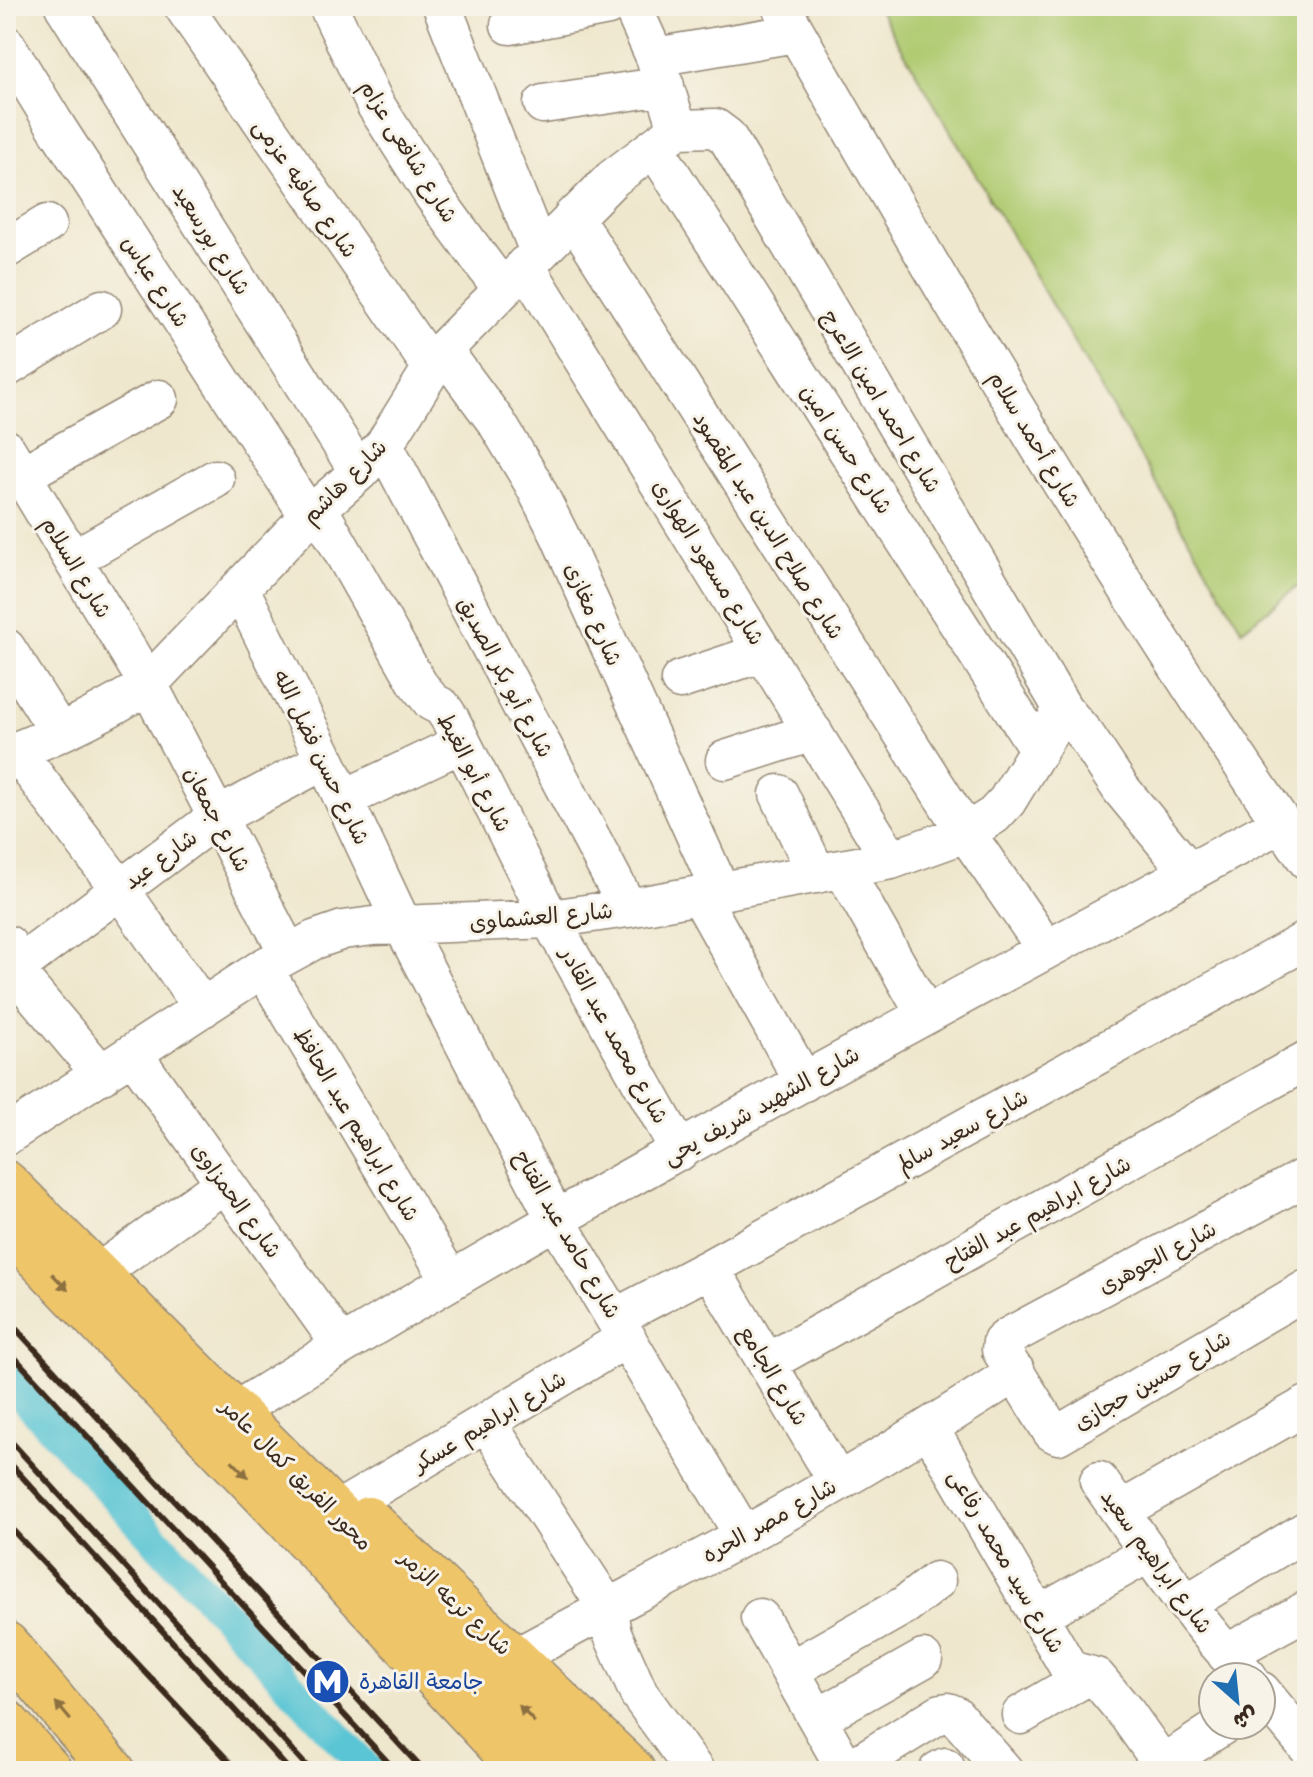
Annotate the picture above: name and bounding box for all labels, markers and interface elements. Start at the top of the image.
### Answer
street label: شارع شافعى عزام [351,72,468,229]
street label: شارع صافيه عزمى [246,111,368,264]
street label: شارع بورسعيد [165,176,261,301]
street label: شارع عباس [114,228,199,333]
street label: شارع احمد امين الاعرج [814,302,951,499]
street label: شارع أحمد سلام [981,363,1090,514]
street label: شارع حسن امين [793,377,903,520]
street label: شارع صلاح الدين عبد المقصود [686,404,854,645]
street label: شارع هاشم [293,430,394,531]
street label: شارع مسعود الهوارى [645,472,775,651]
street label: شارع السلام [33,509,122,624]
street label: شارع مغازى [557,556,633,671]
street label: شارع أبو بكر الصديق [450,590,564,763]
street label: شارع حسن فضل الله [266,663,380,850]
street label: شارع أبو الغيط [430,705,522,838]
street label: شارع جمعان [177,759,261,878]
street label: شارع عيد [115,820,204,897]
street label: شارع العشماوى [468,892,614,938]
street label: شارع محمد عبد القادر [552,938,679,1129]
street label: شارع ابراهيم عبد الحافظ [285,1020,430,1228]
street label: شارع الشهيد شريف يحى [656,1036,865,1172]
street label: شارع سعيد سالم [889,1079,1035,1181]
street label: شارع الحمزاوى [184,1134,292,1264]
street label: شارع حامد عبد الفتاح [507,1143,631,1324]
street label: شارع ابراهيم عبد الفتاح [937,1145,1137,1278]
street label: شارع الجوهرى [1091,1211,1222,1302]
one-way arrow [51,1272,69,1291]
street label: شارع الجامع [730,1317,818,1432]
street label: شارع حسين حجازى [1066,1320,1237,1438]
street label: شارع ابراهيم عسكر [403,1361,572,1481]
street label: محور الفريق كمال عامر [213,1388,382,1557]
one-way arrow [230,1460,248,1479]
street label: شارع سيد محمد رفاعى [941,1462,1075,1659]
street label: شارع مصر الحره [695,1468,842,1570]
street label: شارع ابراهيم سعيد [1093,1481,1222,1641]
street label: شارع ترعه الزمر [391,1539,521,1663]
metro station icon: جامعة القاهرة [304,1657,352,1705]
north arrow [1197,1661,1277,1741]
place label: جامعة القاهرة [359,1663,484,1696]
text: ش [1228,1700,1265,1740]
one-way arrow [55,1702,72,1722]
one-way arrow [519,1705,537,1724]

